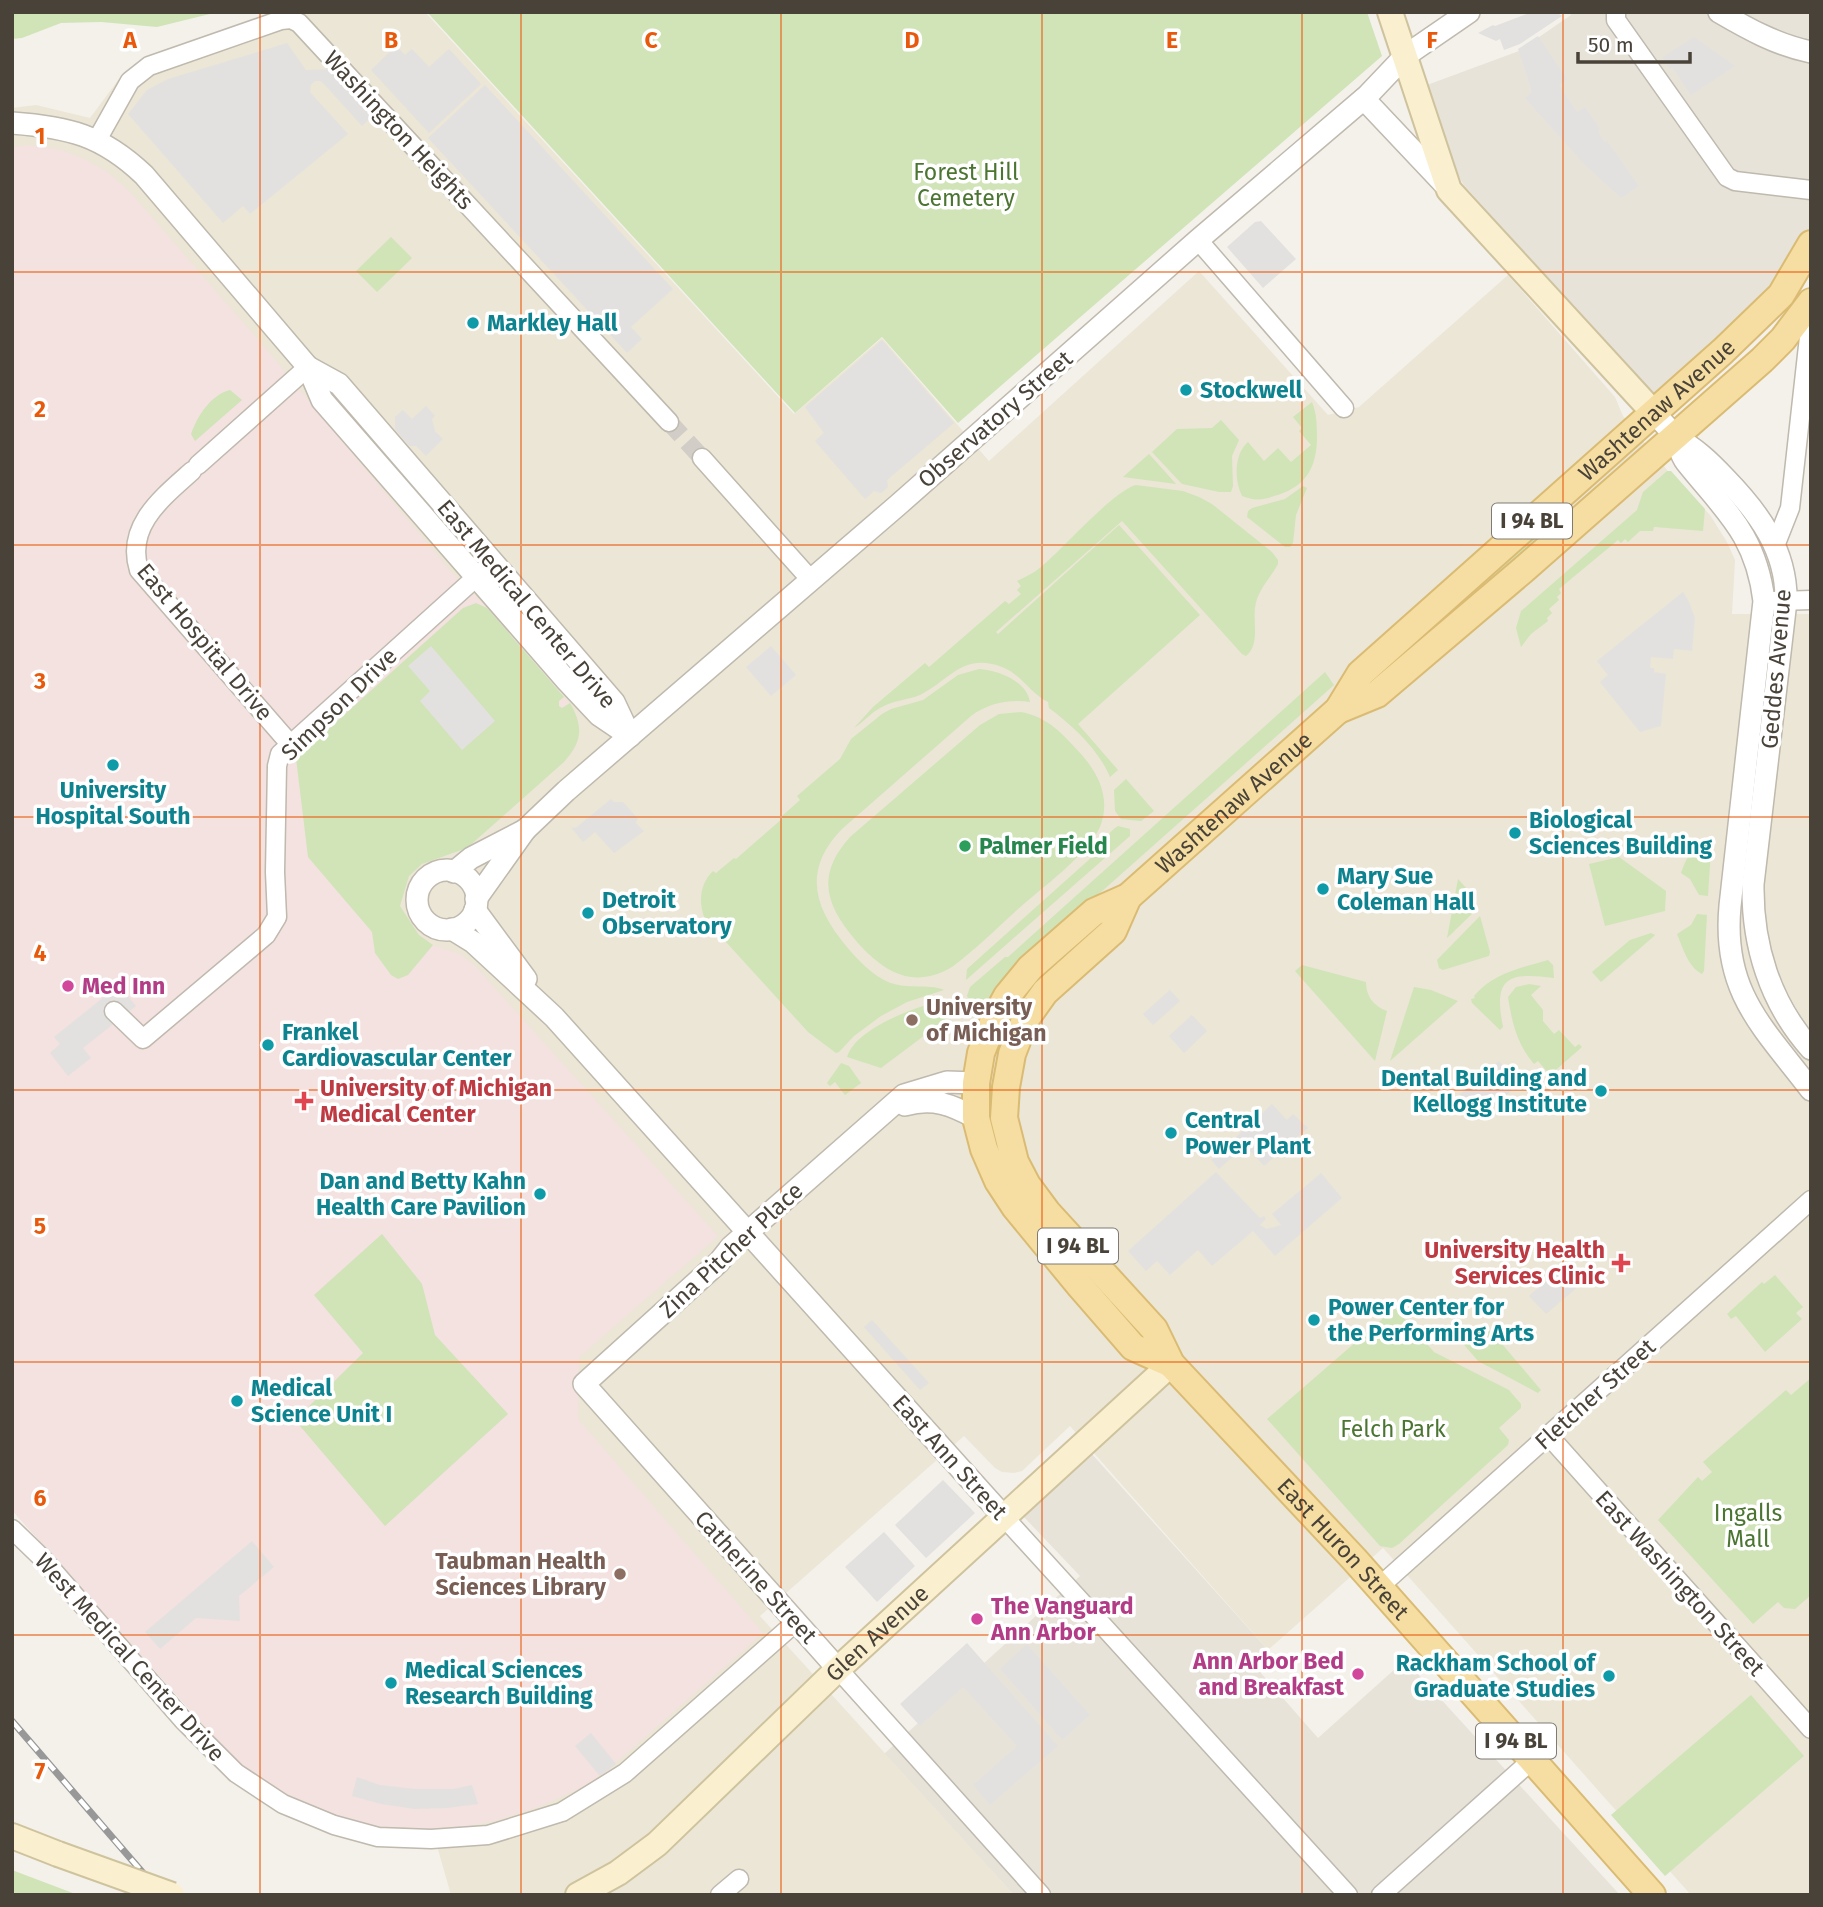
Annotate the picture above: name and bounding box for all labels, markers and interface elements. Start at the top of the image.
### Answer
scale bar [1578,21,1690,65]
text: A [122,26,137,54]
text: B [384,26,398,54]
text: C [644,26,658,54]
text: D [905,26,920,54]
text: E [1166,26,1178,54]
text: F [1426,26,1438,54]
text: 50 m [1588,32,1634,58]
street label: Washington Heights [318,45,480,215]
text: 1 [35,122,45,150]
park label: Forest Hill Cemetery [913,158,1019,212]
place label: Markley Hall [487,309,618,337]
marker: Markley Hall [465,315,481,331]
street label: Washtenaw Avenue [1573,333,1741,487]
street label: Observatory Street [912,344,1078,494]
place label: Stockwell [1200,376,1303,404]
marker: Stockwell [1178,382,1194,398]
text: 2 [34,395,46,423]
street label: East Medical Center Drive [431,494,623,714]
road number: I 94 BL [1492,504,1572,538]
street label: East Hospital Drive [131,558,279,726]
street label: Geddes Avenue [1755,588,1797,750]
street label: Simpson Drive [275,642,403,766]
text: 3 [33,667,46,695]
street label: Washtenaw Avenue [1150,726,1318,880]
marker: University Hospital South [105,757,121,773]
place label: University Hospital South [35,776,191,830]
place label: Biological Sciences Building [1529,806,1713,860]
marker: Biological Sciences Building [1507,825,1523,841]
place label: Palmer Field [979,832,1108,860]
marker: Palmer Field [957,838,973,854]
place label: Mary Sue Coleman Hall [1337,862,1475,916]
marker: Mary Sue Coleman Hall [1315,881,1331,897]
place label: Detroit Observatory [602,886,733,940]
marker: Detroit Observatory [580,905,596,921]
text: 4 [34,939,47,967]
place label: Med Inn [82,972,165,1000]
marker: Med Inn [60,978,76,994]
place label: University of Michigan [926,993,1046,1047]
marker: University of Michigan [904,1012,920,1028]
place label: Frankel Cardiovascular Center [282,1018,512,1072]
marker: Frankel Cardiovascular Center [260,1037,276,1053]
place label: Dental Building and Kellogg Institute [1381,1064,1587,1118]
place label: University of Michigan Medical Center [320,1074,552,1128]
marker: Dental Building and Kellogg Institute [1593,1083,1609,1099]
marker: University of Michigan Medical Center [294,1091,314,1111]
place label: Central Power Plant [1185,1106,1312,1160]
marker: Central Power Plant [1163,1125,1179,1141]
place label: Dan and Betty Kahn Health Care Pavilion [316,1167,526,1221]
street label: Zina Pitcher Place [654,1176,808,1324]
marker: Dan and Betty Kahn Health Care Pavilion [532,1186,548,1202]
text: 5 [34,1212,46,1240]
road number: I 94 BL [1038,1228,1118,1264]
place label: University Health Services Clinic [1424,1236,1605,1290]
marker: University Health Services Clinic [1611,1253,1631,1273]
place label: Power Center for the Performing Arts [1328,1293,1534,1347]
marker: Power Center for the Performing Arts [1306,1312,1322,1328]
street label: Fletcher Street [1529,1332,1662,1455]
place label: Medical Science Unit I [251,1374,392,1428]
street label: East Ann Street [887,1389,1014,1526]
marker: Medical Science Unit I [229,1393,245,1409]
park label: Felch Park [1340,1415,1446,1443]
street label: East Huron Street [1271,1472,1416,1626]
text: 6 [34,1484,47,1512]
street label: East Washington Street [1589,1485,1771,1682]
park label: Ingalls Mall [1714,1499,1782,1553]
street label: Catherine Street [689,1505,824,1650]
street label: West Medical Center Drive [29,1547,231,1767]
place label: Taubman Health Sciences Library [435,1547,607,1601]
marker: Taubman Health Sciences Library [612,1566,628,1582]
street label: Glen Avenue [820,1579,934,1687]
place label: The Vanguard Ann Arbor [990,1592,1133,1646]
marker: The Vanguard Ann Arbor [969,1611,985,1627]
place label: Ann Arbor Bed and Breakfast [1192,1647,1345,1701]
place label: Rackham School of Graduate Studies [1396,1649,1597,1703]
place label: Medical Sciences Research Building [405,1656,593,1710]
marker: Ann Arbor Bed and Breakfast [1350,1666,1366,1682]
marker: Rackham School of Graduate Studies [1601,1668,1617,1684]
marker: Medical Sciences Research Building [383,1675,399,1691]
road number: I 94 BL [1476,1724,1556,1758]
text: 7 [35,1757,46,1785]

